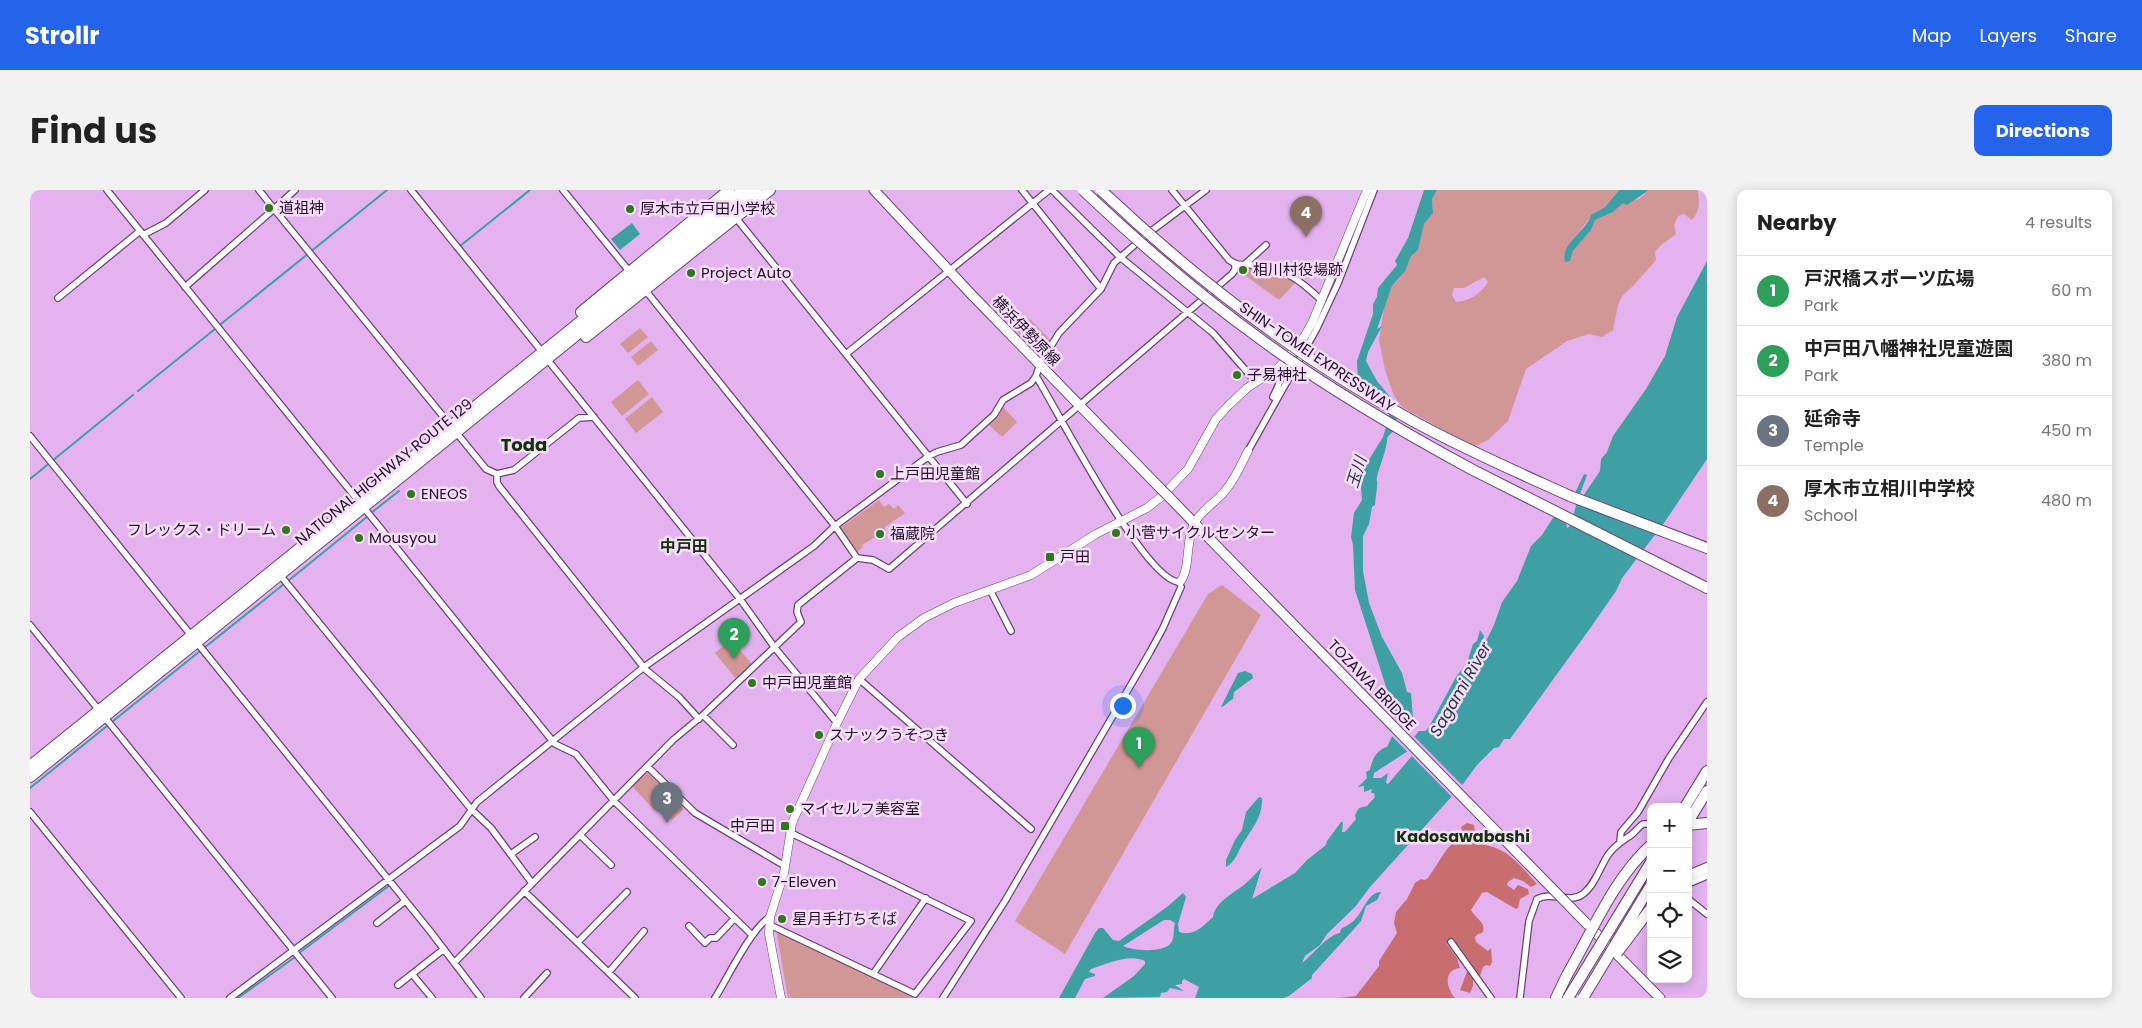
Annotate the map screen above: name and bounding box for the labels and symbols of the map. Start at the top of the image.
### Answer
pin: 4 [1290,196,1322,237]
place label: 道祖神 [279,197,324,218]
place label: 厚木市立戸田小学校 [640,198,775,219]
marker: 道祖神 [263,202,275,214]
marker: 厚木市立戸田小学校 [624,203,636,215]
place label: 相川村役場跡 [1253,259,1343,280]
place label: Project Auto [701,262,791,283]
marker: 相川村役場跡 [1237,264,1249,276]
marker: Project Auto [685,267,697,279]
street label: 横浜伊勢原線 [988,291,1065,370]
street label: SHIN-TOMEI EXPRESSWAY [1235,297,1399,417]
place label: 子易神社 [1247,364,1307,385]
marker: 子易神社 [1231,369,1243,381]
street label: NATIONAL HIGHWAY ROUTE 129 [291,393,477,550]
district label: Toda [501,432,547,457]
water label: 玉川 [1341,452,1373,491]
place label: 上戸田児童館 [890,463,980,484]
marker: 上戸田児童館 [874,468,886,480]
place label: ENEOS [421,483,468,504]
marker: ENEOS [405,488,417,500]
place label: フレックス・ドリーム [127,519,276,540]
place label: 小菅サイクルセンター [1126,522,1275,543]
place label: 福蔵院 [890,523,935,544]
marker: フレックス・ドリーム [280,524,292,536]
place label: Mousyou [369,527,437,548]
marker: 小菅サイクルセンター [1110,527,1122,539]
marker: 福蔵院 [874,528,886,540]
marker: Mousyou [353,532,365,544]
district label: 中戸田 [660,535,708,558]
place label: 戸田 [1060,546,1090,567]
marker: 戸田 [1044,551,1056,563]
pin: 2 [718,618,750,659]
street label: TOZAWA BRIDGE [1324,635,1421,735]
water label: Sagami River [1424,637,1497,741]
place label: 中戸田児童館 [762,672,852,693]
marker: 中戸田児童館 [746,677,758,689]
your location [1110,693,1136,719]
place label: スナックうそつき [829,724,949,745]
pin: 1 [1123,727,1155,768]
marker: スナックうそつき [813,729,825,741]
pin: 3 [651,782,683,823]
place label: マイセルフ美容室 [800,798,920,819]
marker: マイセルフ美容室 [784,803,796,815]
place label: 中戸田 [730,815,775,836]
marker: 中戸田 [779,820,791,832]
district label: Kadosawabashi [1396,825,1530,848]
place label: 7-Eleven [772,871,836,892]
marker: 7-Eleven [756,876,768,888]
place label: 星月手打ちそば [792,908,897,929]
marker: 星月手打ちそば [776,913,788,925]

